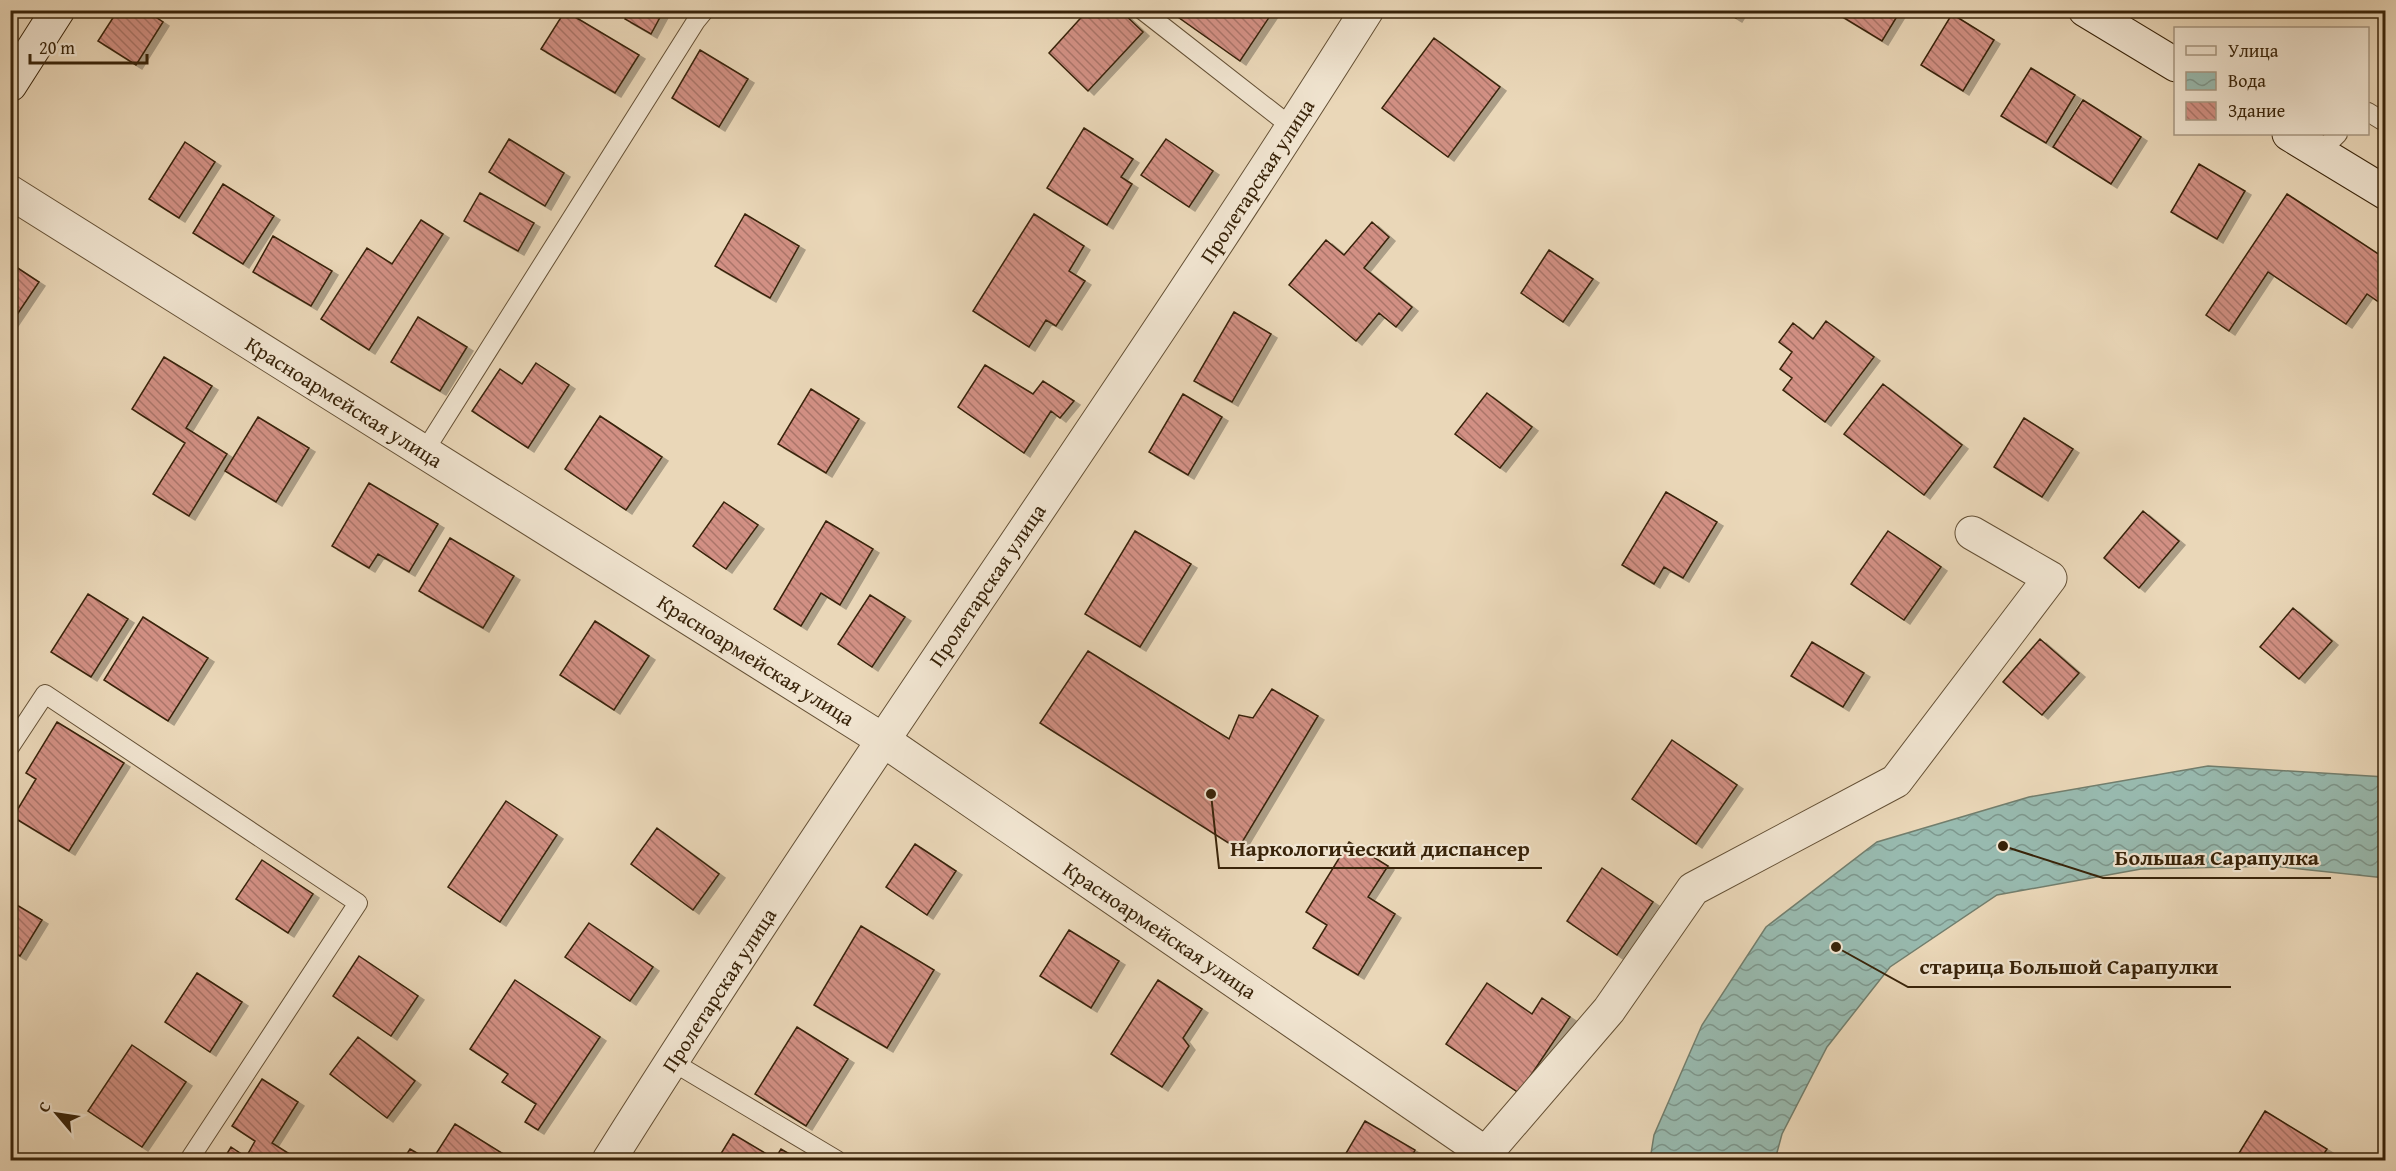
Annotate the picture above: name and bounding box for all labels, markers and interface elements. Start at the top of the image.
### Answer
scale bar [30,27,147,65]
legend [2174,27,2369,135]
text: 20 m [39,34,75,61]
text: Улица [2228,37,2279,64]
text: Вода [2228,67,2266,94]
street label: Пролетарская улица [1192,93,1322,269]
text: Здание [2228,97,2285,124]
street label: Красноармейская улица [239,329,449,475]
street label: Пролетарская улица [921,497,1053,673]
street label: Красноармейская улица [651,587,861,733]
callout: Наркологический диспансер [1219,828,1542,868]
text: Наркологический диспансер [1230,832,1530,864]
callout: Большая Сарапулка [2103,838,2331,878]
text: Большая Сарапулка [2115,841,2320,873]
street label: Красноармейская улица [1057,854,1263,1006]
street label: Пролетарская улица [654,902,784,1078]
callout: старица Большой Сарапулки [1908,947,2231,987]
text: старица Большой Сарапулки [1920,950,2219,982]
north arrow [27,1084,87,1144]
text: С [31,1097,57,1117]

